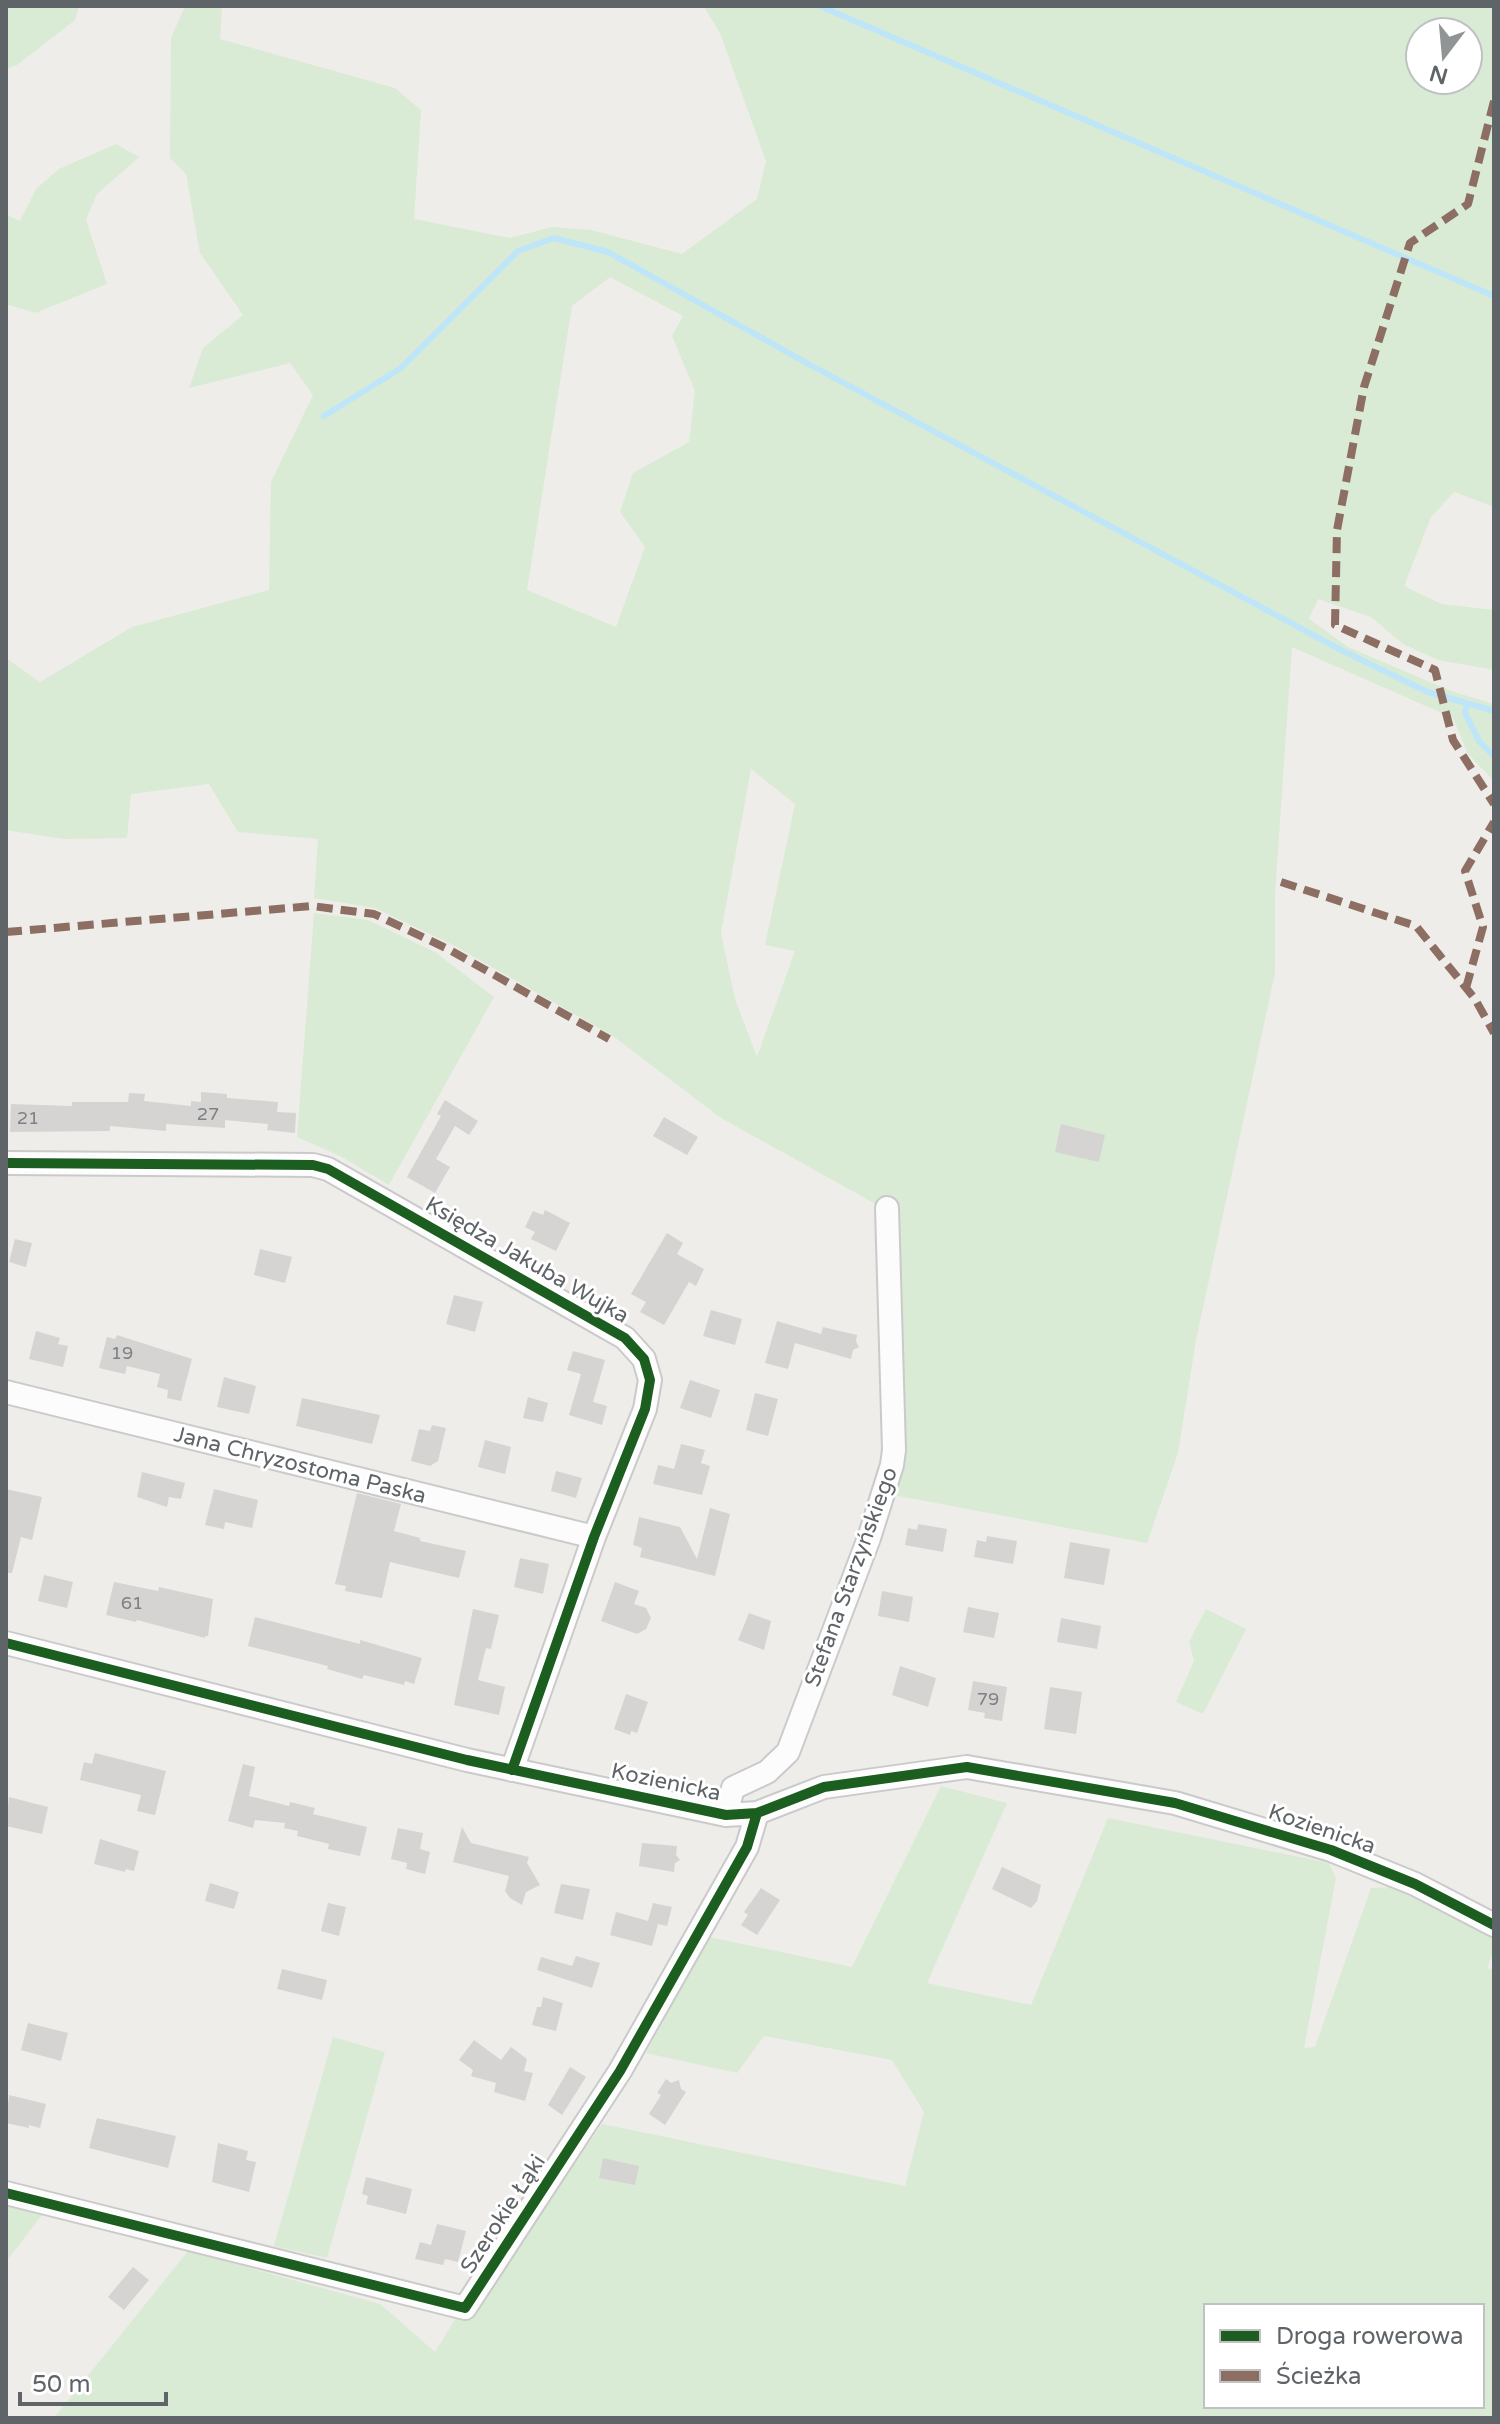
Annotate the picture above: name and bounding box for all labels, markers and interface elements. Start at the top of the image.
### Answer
north arrow [1404,16,1484,96]
text: N [1427,59,1451,89]
house number: 27 [197,1103,219,1125]
house number: 21 [17,1107,39,1129]
street label: Księdza Jakuba Wujka [421,1191,633,1329]
house number: 19 [111,1342,133,1364]
street label: Jana Chryzostoma Paska [171,1421,429,1509]
street label: Stefana Starzyńskiego [799,1464,903,1690]
house number: 61 [121,1592,143,1614]
house number: 79 [977,1688,999,1710]
street label: Kozienicka [609,1758,723,1806]
street label: Kozienicka [1265,1799,1379,1859]
street label: Szerokie Łąki [455,2150,551,2278]
legend [1204,2304,1484,2408]
text: Droga rowerowa [1276,2322,1463,2351]
scale bar [20,2356,166,2406]
text: Ścieżka [1276,2361,1361,2391]
text: 50 m [32,2370,90,2399]

